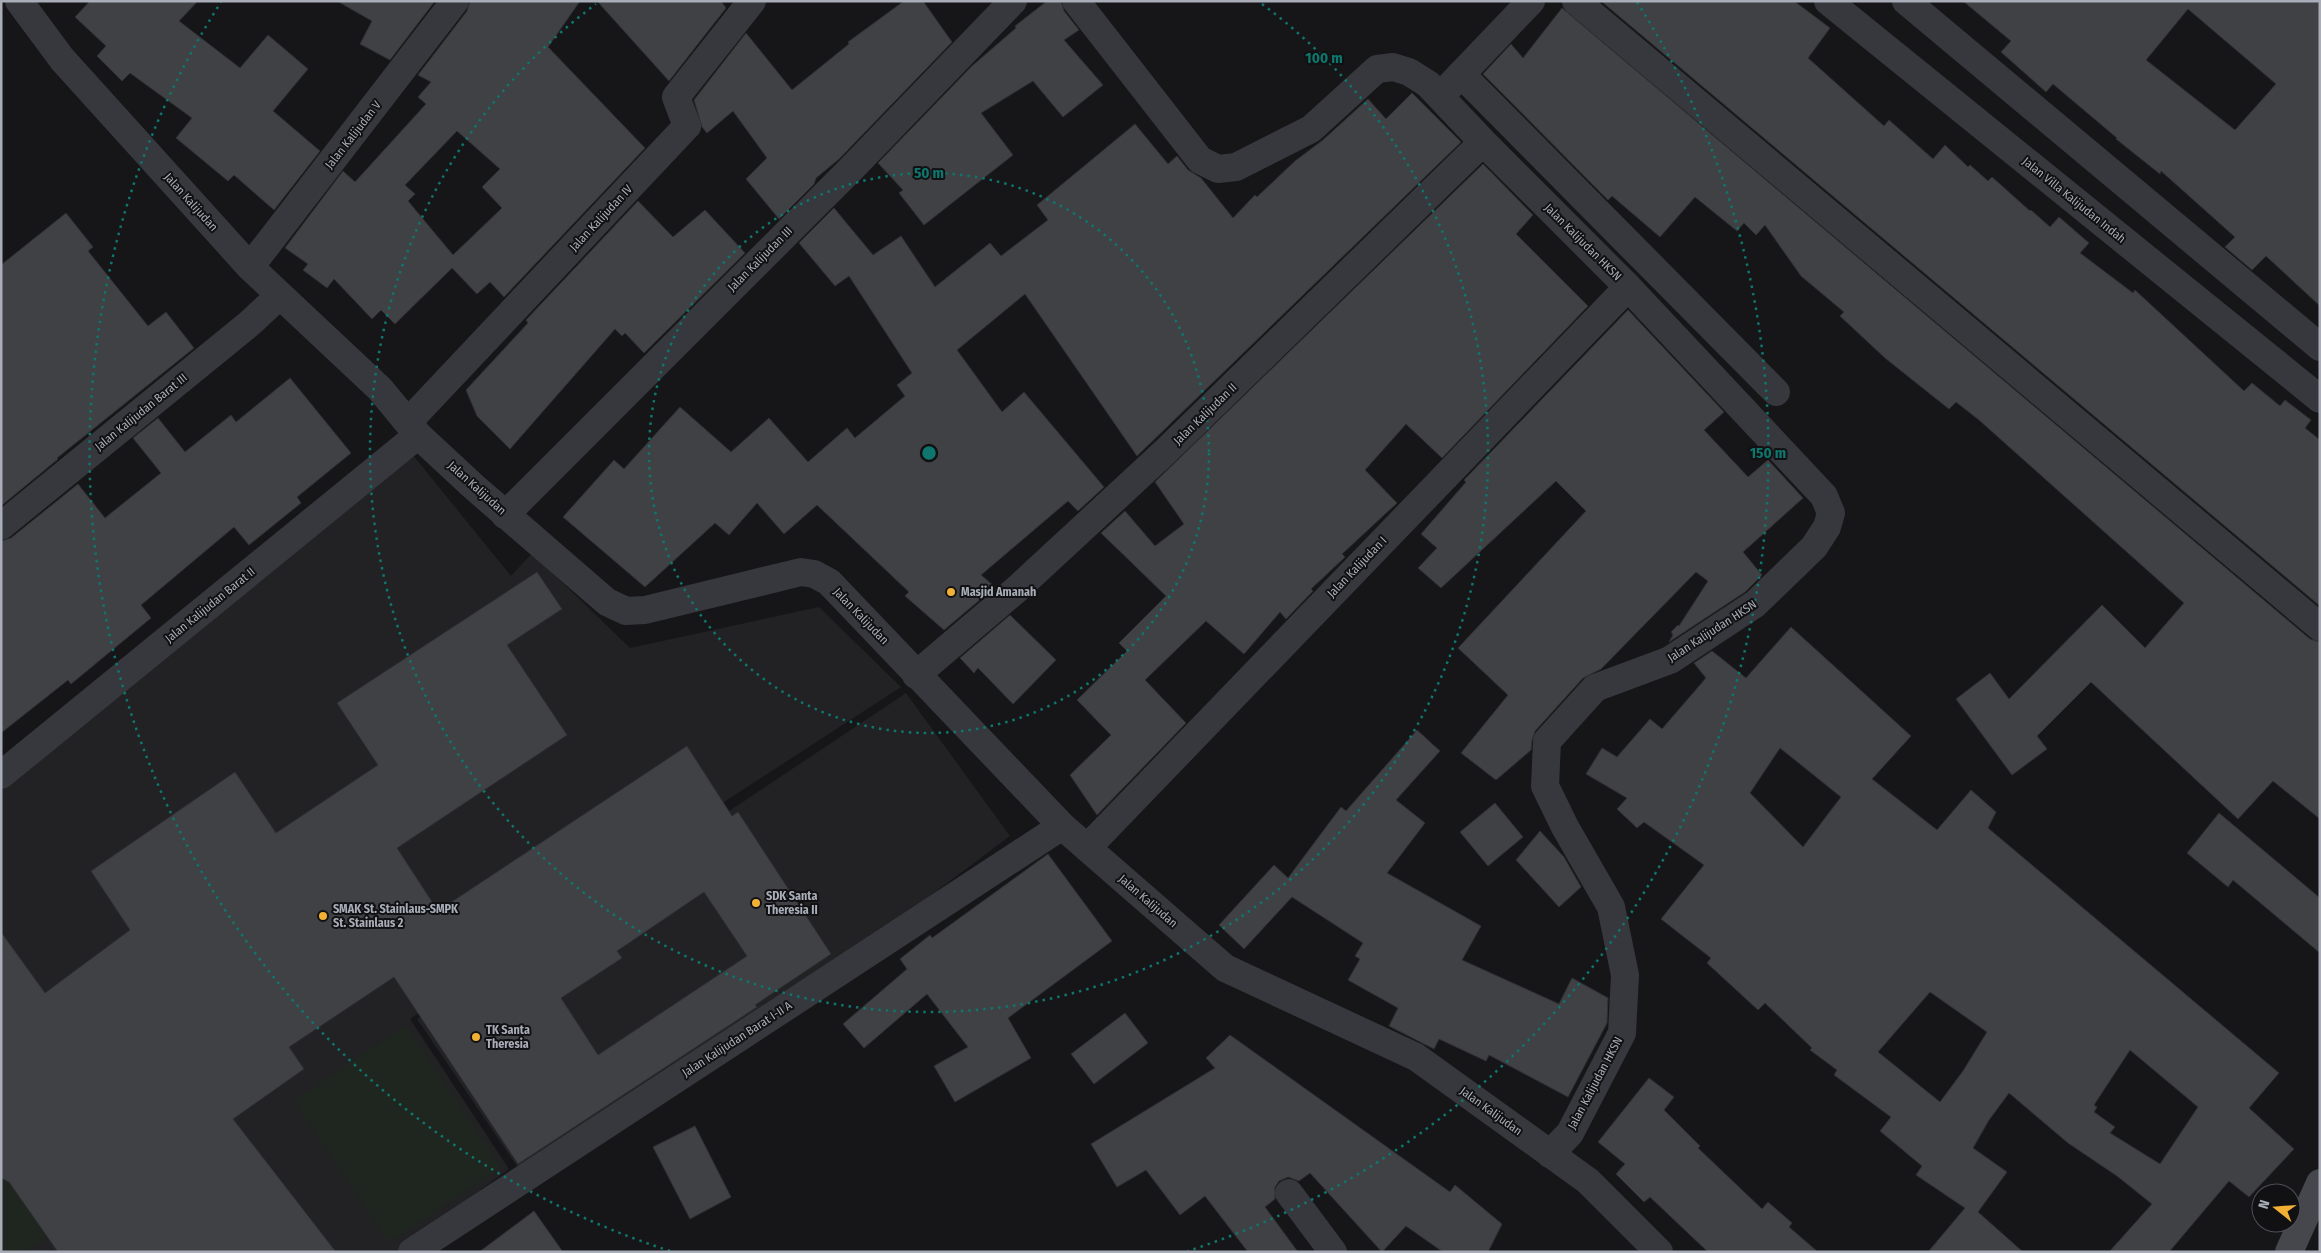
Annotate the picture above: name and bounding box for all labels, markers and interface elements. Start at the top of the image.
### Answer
text: 100 m [1305,49,1343,67]
street label: Jalan Kalijudan V [322,98,384,172]
street label: Jalan Villa Kalijudan Indah [2020,154,2128,246]
text: 50 m [914,164,944,182]
street label: Jalan Kalijudan [161,170,221,234]
street label: Jalan Kalijudan IV [567,181,636,254]
street label: Jalan Kalijudan HKSN [1542,201,1624,283]
street label: Jalan Kalijudan III [725,224,795,294]
street label: Jalan Kalijudan Barat III [92,371,190,453]
street label: Jalan Kalijudan II [1170,380,1240,448]
centre of rings [920,444,938,462]
text: 150 m [1750,444,1786,462]
street label: Jalan Kalijudan [445,458,509,518]
street label: Jalan Kalijudan I [1324,534,1390,600]
street label: Jalan Kalijudan Barat II [162,565,258,645]
street label: Jalan Kalijudan [830,585,892,647]
place label: Masjid Amanah [961,585,1036,599]
marker: Masjid Amanah [945,586,957,598]
street label: Jalan Kalijudan HKSN [1665,597,1759,665]
street label: Jalan Kalijudan [1116,872,1180,930]
place label: SDK Santa Theresia II [766,889,818,917]
marker: SDK Santa Theresia II [750,897,762,909]
place label: SMAK St. Stainlaus-SMPK St. Stainlaus 2 [333,902,459,930]
marker: SMAK St. Stainlaus-SMPK St. Stainlaus 2 [317,910,329,922]
street label: Jalan Kalijudan Barat I-II A [679,998,795,1080]
place label: TK Santa Theresia [486,1023,530,1051]
marker: TK Santa Theresia [470,1031,482,1043]
street label: Jalan Kalijudan HKSN [1565,1034,1625,1132]
street label: Jalan Kalijudan [1457,1084,1525,1138]
north arrow [2251,1183,2301,1233]
text: N [2255,1198,2273,1211]

